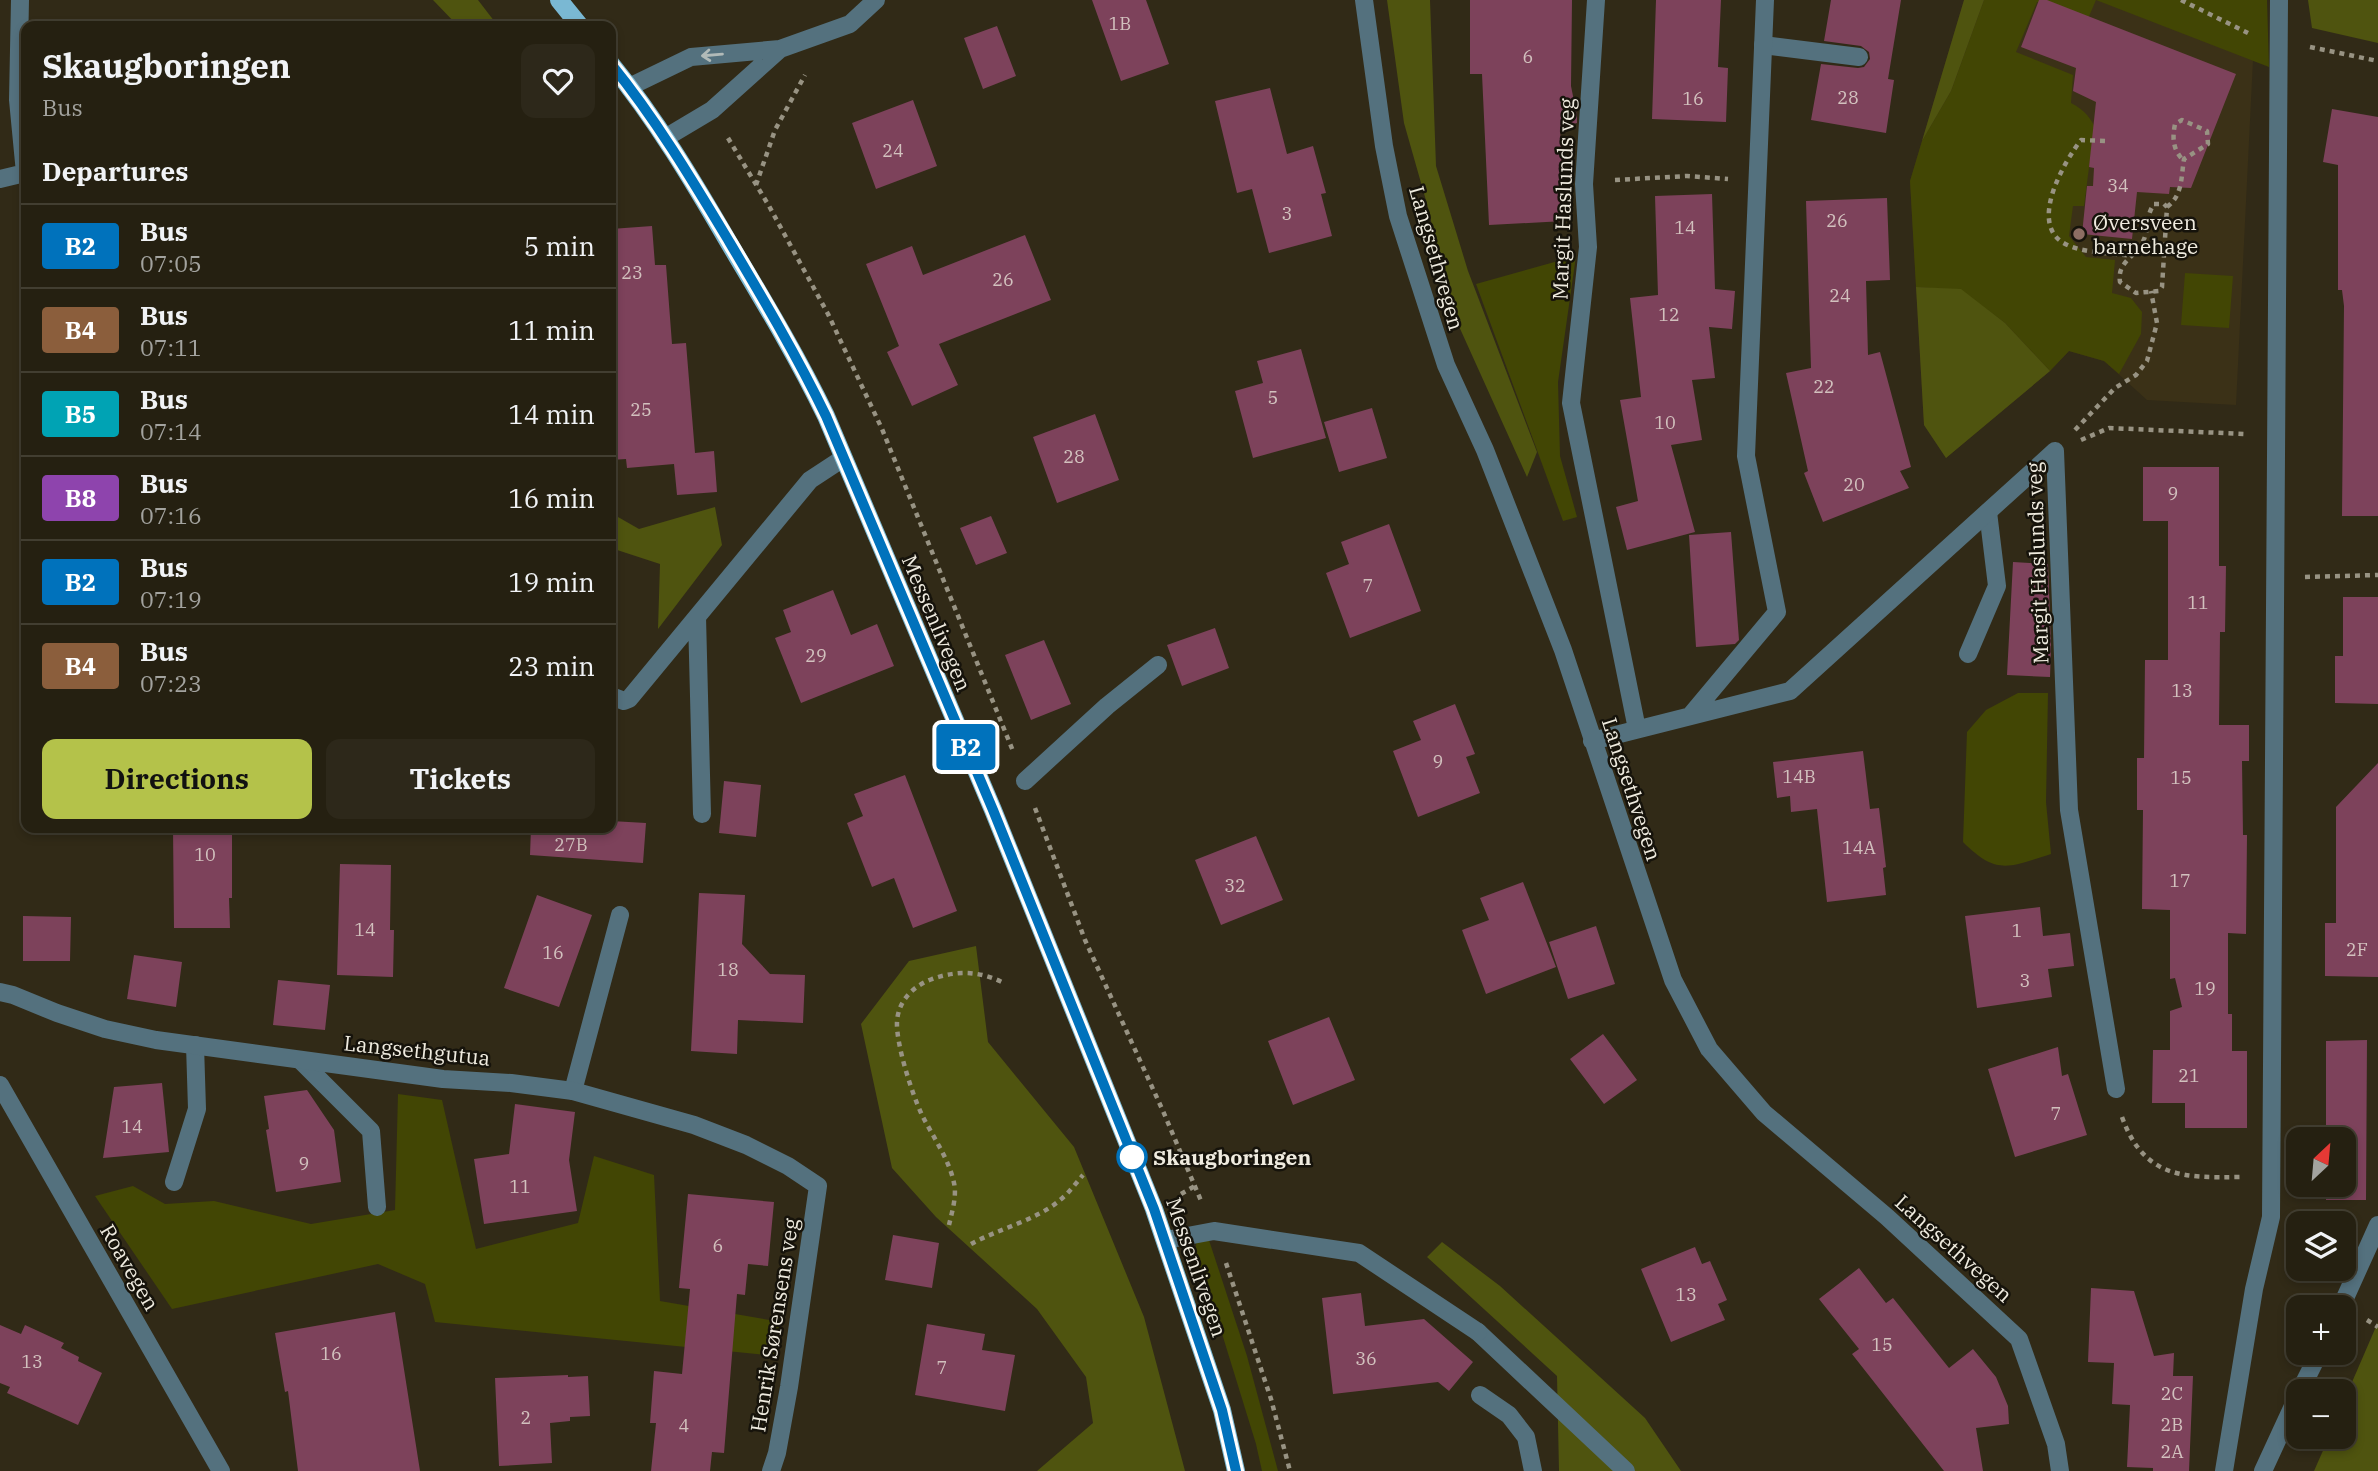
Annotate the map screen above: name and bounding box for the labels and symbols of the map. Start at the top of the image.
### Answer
house number: 1B [1109,12,1131,35]
house number: 6 [1523,45,1533,68]
one-way arrow [701,49,723,62]
house number: 28 [1837,86,1859,109]
house number: 16 [1682,87,1704,110]
street label: Margit Haslunds veg [1545,97,1581,300]
house number: 24 [882,139,904,162]
house number: 34 [2107,174,2129,197]
street label: Langsethvegen [1403,183,1471,333]
house number: 3 [1282,202,1292,225]
place label: Øversveen barnehage [2093,208,2198,260]
house number: 26 [1826,209,1848,232]
house number: 14 [1674,216,1696,239]
marker: Øversveen barnehage [2071,226,2087,242]
house number: 23 [621,261,643,284]
house number: 26 [992,268,1014,291]
house number: 24 [1829,284,1851,307]
house number: 12 [1658,303,1680,326]
house number: 22 [1813,375,1835,398]
house number: 5 [1268,386,1278,409]
house number: 25 [630,398,652,421]
house number: 10 [1654,411,1676,434]
house number: 28 [1063,445,1085,468]
street label: Margit Haslunds veg [2019,461,2055,664]
house number: 20 [1843,473,1865,496]
house number: 9 [2168,482,2178,505]
street label: Messenlivegen [896,550,978,696]
house number: 7 [1363,574,1373,597]
house number: 11 [2187,591,2209,614]
house number: 29 [805,644,827,667]
house number: 13 [2171,679,2193,702]
street label: Langsethvegen [1596,714,1668,864]
line badge: B2 [934,724,998,770]
house number: 9 [1433,750,1443,773]
house number: 14B [1782,765,1816,788]
house number: 15 [2170,766,2192,789]
house number: 27B [554,833,588,856]
house number: 14A [1842,836,1877,859]
house number: 10 [194,843,216,866]
house number: 17 [2169,869,2191,892]
house number: 32 [1224,874,1246,897]
house number: 14 [354,918,376,941]
house number: 1 [2012,919,2022,942]
house number: 2F [2346,938,2368,961]
house number: 16 [542,941,564,964]
house number: 18 [717,958,739,981]
house number: 3 [2020,969,2030,992]
house number: 19 [2194,977,2216,1000]
street label: Langsethgutua [342,1028,492,1072]
house number: 21 [2178,1064,2200,1087]
house number: 7 [2051,1102,2061,1125]
house number: 14 [121,1115,143,1138]
north arrow [2286,1127,2356,1197]
marker: Skaugboringen [1117,1142,1147,1172]
place label: Skaugboringen [1153,1143,1311,1171]
house number: 9 [299,1152,309,1175]
house number: 11 [509,1175,531,1198]
street label: Langsethvegen [1889,1188,2019,1308]
street label: Messenlivegen [1160,1194,1234,1340]
street label: Henrik Sørensens veg [743,1215,805,1434]
street label: Roavegen [94,1219,166,1315]
house number: 6 [713,1234,723,1257]
house number: 13 [1675,1283,1697,1306]
house number: 15 [1871,1333,1893,1356]
house number: 16 [320,1342,342,1365]
house number: 36 [1355,1347,1377,1370]
house number: 13 [21,1350,43,1373]
house number: 7 [937,1356,947,1379]
house number: 2C [2161,1382,2183,1405]
house number: 2 [521,1406,531,1429]
house number: 2B [2161,1413,2183,1436]
house number: 4 [679,1414,689,1437]
house number: 2A [2160,1440,2184,1463]

